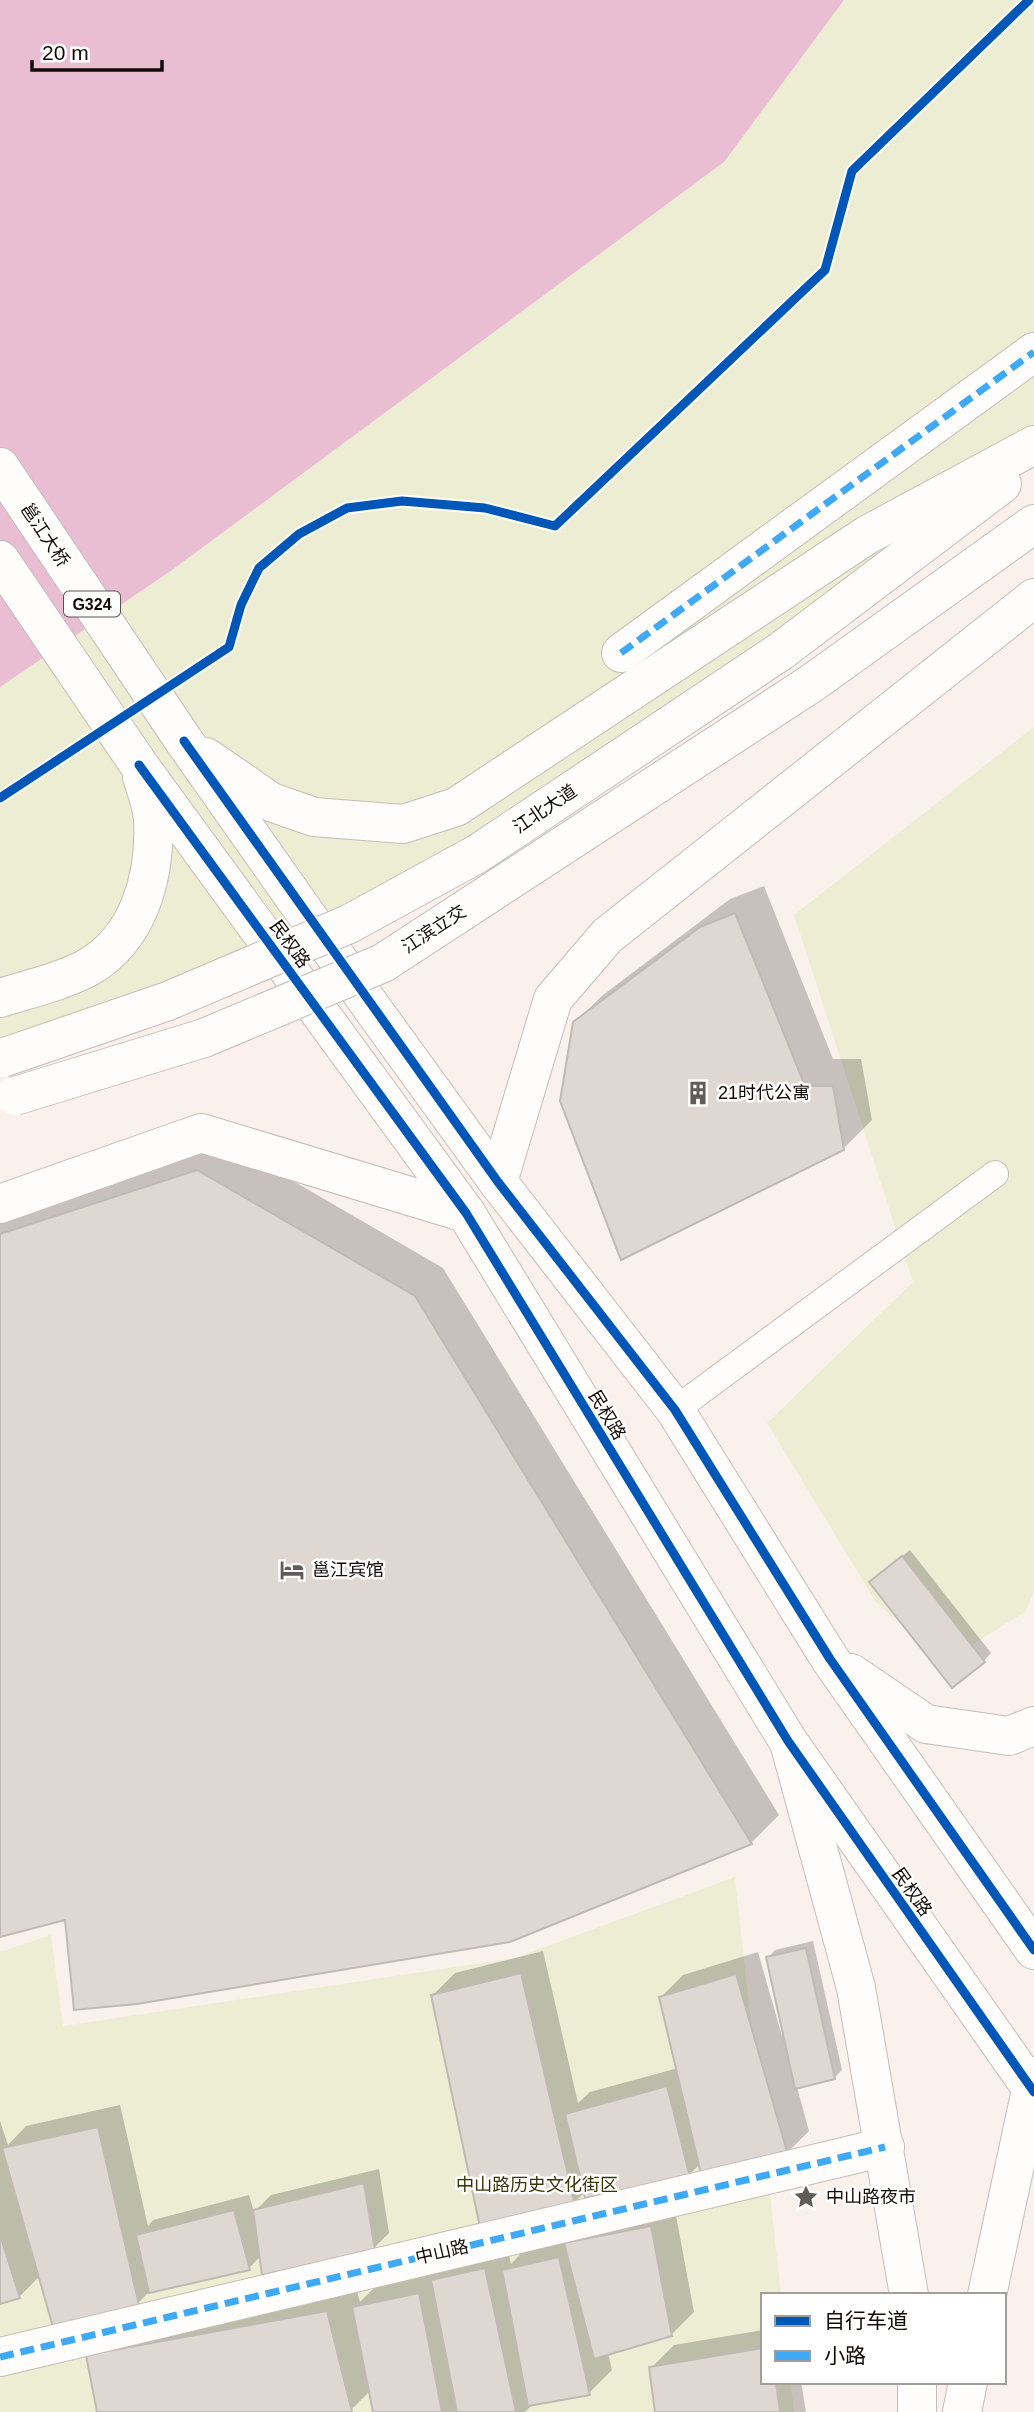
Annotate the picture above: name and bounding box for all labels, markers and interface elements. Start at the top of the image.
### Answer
scale bar [32,28,161,72]
text: 20 m [42,41,89,64]
street label: 邕江大桥 [17,500,73,570]
road number: G324 [64,592,120,617]
street label: 江北大道 [510,781,580,837]
street label: 江滨立交 [398,901,470,957]
street label: 民权路 [266,916,314,972]
building icon: 21时代公寓 [684,1079,712,1107]
place label: 21时代公寓 [718,1083,810,1103]
street label: 民权路 [585,1387,629,1443]
hotel icon: 邕江宾馆 [278,1556,306,1584]
place label: 邕江宾馆 [312,1560,384,1580]
street label: 民权路 [888,1864,936,1920]
park label: 中山路历史文化街区 [456,2175,618,2195]
place icon: 中山路夜市 [792,2183,820,2211]
place label: 中山路夜市 [826,2187,916,2207]
street label: 中山路 [413,2236,471,2268]
legend [761,2293,1006,2384]
text: 自行车道 [824,2309,908,2332]
text: 小路 [824,2344,866,2367]

